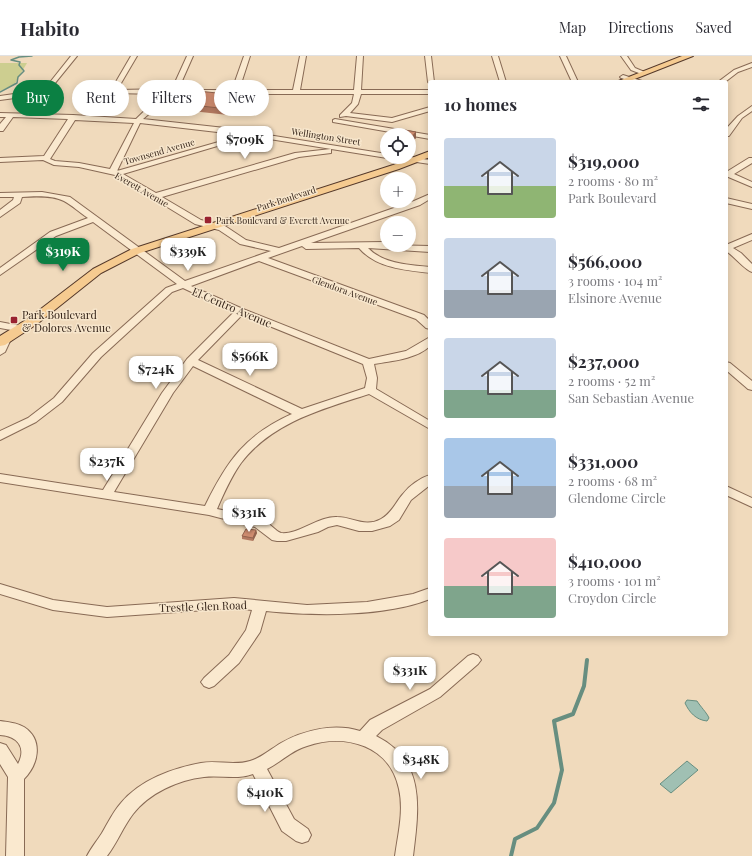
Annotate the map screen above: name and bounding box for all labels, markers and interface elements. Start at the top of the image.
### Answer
text: Habito [20,15,79,41]
text: Map [559,18,586,37]
text: Directions [608,18,674,37]
text: Saved [696,18,732,37]
chip: Buy [12,80,64,116]
chip: Rent [72,80,129,116]
chip: Filters [137,80,206,116]
chip: New [214,80,269,116]
text: 10 homes [444,93,517,115]
icon: filters [690,93,712,115]
street label: Wellington Street [290,124,362,148]
pin: $709K [217,126,273,160]
map controls [380,128,416,252]
button: locate [380,128,416,164]
text: $709K [226,130,264,147]
street label: Townsend Avenue [122,135,196,167]
text: $319,000 [568,150,639,172]
icon: home [476,154,524,202]
street label: Everett Avenue [113,169,171,209]
button: + [380,172,416,208]
text: 2 rooms · 80 m² [568,172,658,189]
street label: Park Boulevard [255,183,318,213]
text: Park Boulevard [568,189,656,206]
place label: Park Boulevard & Everett Avenue [216,214,350,226]
marker: Park Boulevard & Everett Avenue [203,215,213,225]
button: − [380,216,416,252]
pin: $319K [35,238,91,272]
pin: $339K [160,238,216,272]
text: $319K [45,242,81,259]
text: $339K [170,242,206,259]
text: $566,000 [568,250,642,272]
icon: home [476,254,524,302]
text: 3 rooms · 104 m² [568,272,662,289]
street label: Glendora Avenue [311,273,380,308]
street label: El Centro Avenue [190,283,275,331]
text: Elsinore Avenue [568,289,662,306]
place label: Park Boulevard & Dolores Avenue [22,307,111,335]
marker: Park Boulevard & Dolores Avenue [9,315,19,325]
pin: $566K [222,343,278,377]
text: $566K [231,347,269,364]
text: $237,000 [568,350,640,372]
icon: home [476,354,524,402]
pin: $724K [128,356,184,390]
text: $724K [138,360,174,377]
text: 2 rooms · 52 m² [568,372,655,389]
text: San Sebastian Avenue [568,389,694,406]
pin: $237K [79,448,135,482]
text: $331,000 [568,450,638,472]
text: $237K [89,452,125,469]
icon: home [476,454,524,502]
text: 2 rooms · 68 m² [568,472,657,489]
text: Glendome Circle [568,489,666,506]
pin: $331K [221,499,277,533]
text: $331K [232,503,266,520]
text: $410,000 [568,550,642,572]
icon: home [476,554,524,602]
text: 3 rooms · 101 m² [568,572,661,589]
text: Croydon Circle [568,589,656,606]
street label: Trestle Glen Road [159,597,248,615]
pin: $331K [382,657,438,691]
text: $331K [393,661,427,678]
pin: $348K [393,746,449,780]
text: $348K [402,750,440,767]
pin: $410K [237,779,293,813]
text: $410K [247,783,283,800]

